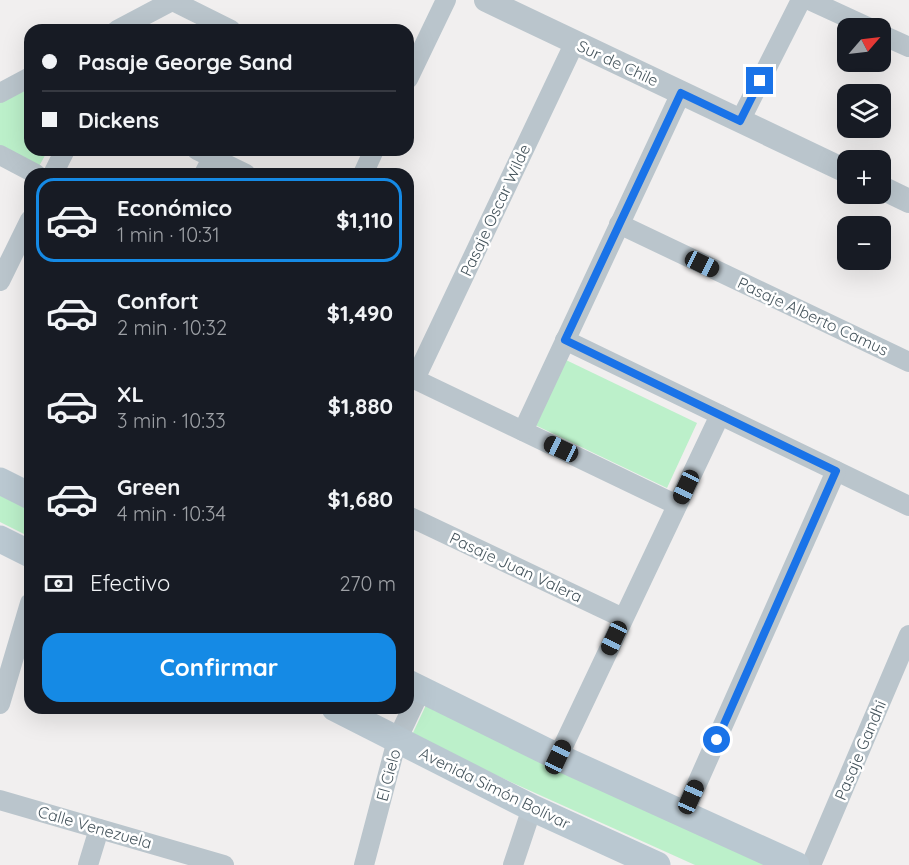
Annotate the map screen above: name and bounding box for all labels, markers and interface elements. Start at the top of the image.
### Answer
north arrow [837,18,891,72]
map controls [837,18,891,270]
street label: Sur de Chile [574,36,662,90]
text: Pasaje George Sand [78,48,293,76]
route end [746,67,773,94]
button: layers [837,84,891,138]
text: Dickens [78,106,159,134]
street label: Pasaje Oscar Wilde [456,141,534,279]
button: + [837,150,891,204]
icon: car [45,193,99,247]
text: Económico [117,194,232,222]
text: $1,110 [336,206,393,234]
button: − [837,216,891,270]
text: 1 min · 10:31 [117,222,220,247]
car [682,248,722,280]
street label: Pasaje Alberto Camus [735,272,891,360]
icon: car [45,286,99,340]
text: Confort [117,287,199,315]
text: $1,490 [327,299,393,327]
text: 2 min · 10:32 [117,315,227,340]
icon: car [45,379,99,433]
text: XL [117,380,144,408]
text: $1,880 [328,392,393,420]
text: 3 min · 10:33 [117,408,226,433]
car [541,433,581,465]
car [670,467,702,507]
icon: car [45,472,99,526]
text: Green [117,473,180,501]
text: $1,680 [328,485,393,513]
text: 4 min · 10:34 [117,501,226,526]
street label: Pasaje Juan Valera [446,527,586,607]
icon: cash [42,567,75,600]
text: Efectivo [90,569,170,597]
text: 270 m [339,571,396,596]
car [598,618,630,658]
button: Confirmar [42,633,396,702]
street label: Pasaje Gandhi [830,697,890,803]
route start [703,726,730,753]
car [542,737,574,777]
street label: Avenida Simón Bolívar [416,743,574,833]
street label: El Cielo [371,747,405,803]
car [675,777,707,817]
street label: Calle Venezuela [36,801,154,853]

